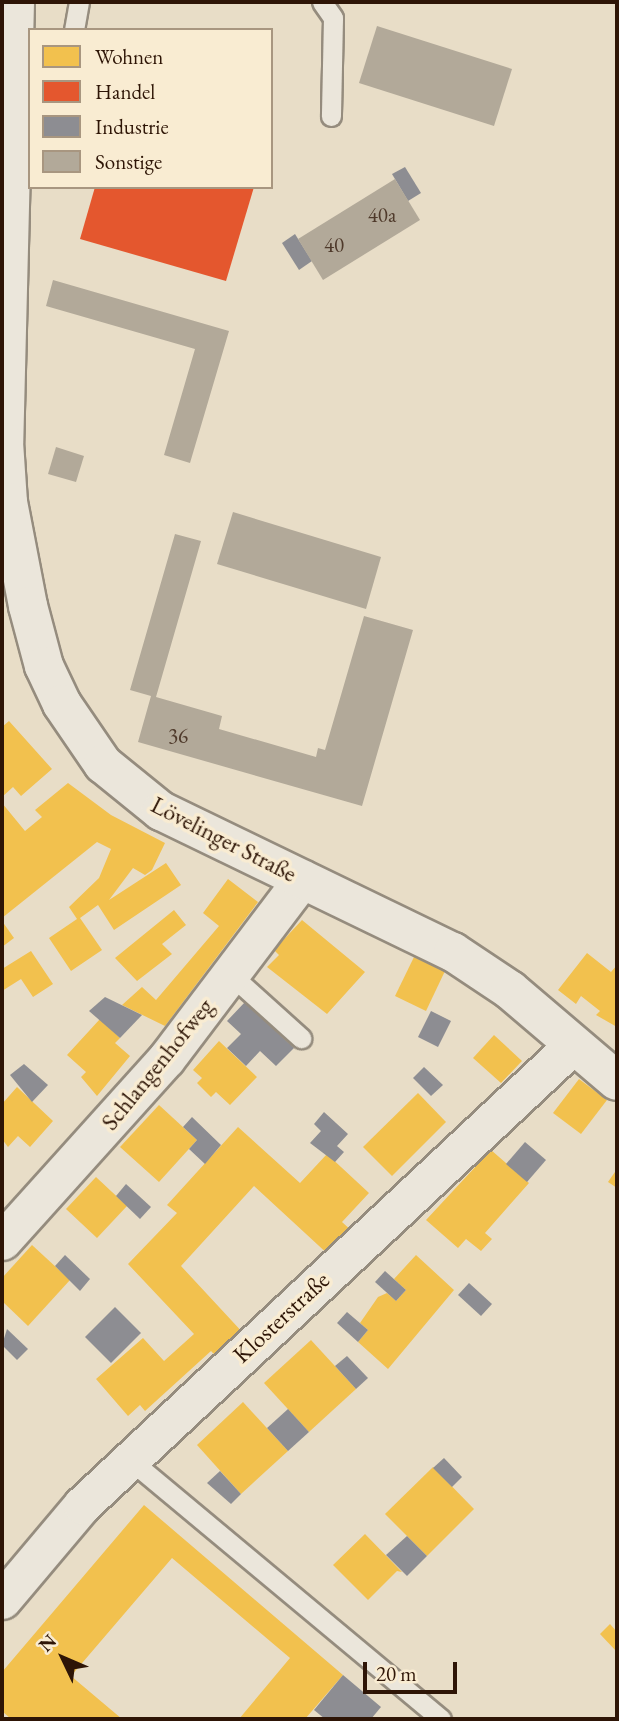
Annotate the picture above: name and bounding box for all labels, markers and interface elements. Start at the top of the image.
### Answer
legend [28,28,273,189]
text: Wohnen [95,43,163,70]
text: Handel [95,78,155,105]
text: Industrie [95,113,169,140]
text: Sonstige [95,148,162,175]
house number: 40a [368,202,396,228]
house number: 40 [324,232,344,258]
house number: 36 [168,723,188,749]
street label: Lövelinger Straße [146,790,302,888]
street label: Schlangenhofweg [95,992,219,1136]
street label: Klosterstraße [227,1265,335,1369]
north arrow [28,1623,98,1693]
text: N [33,1629,62,1657]
scale bar [367,1648,462,1692]
text: 20 m [376,1660,417,1687]

